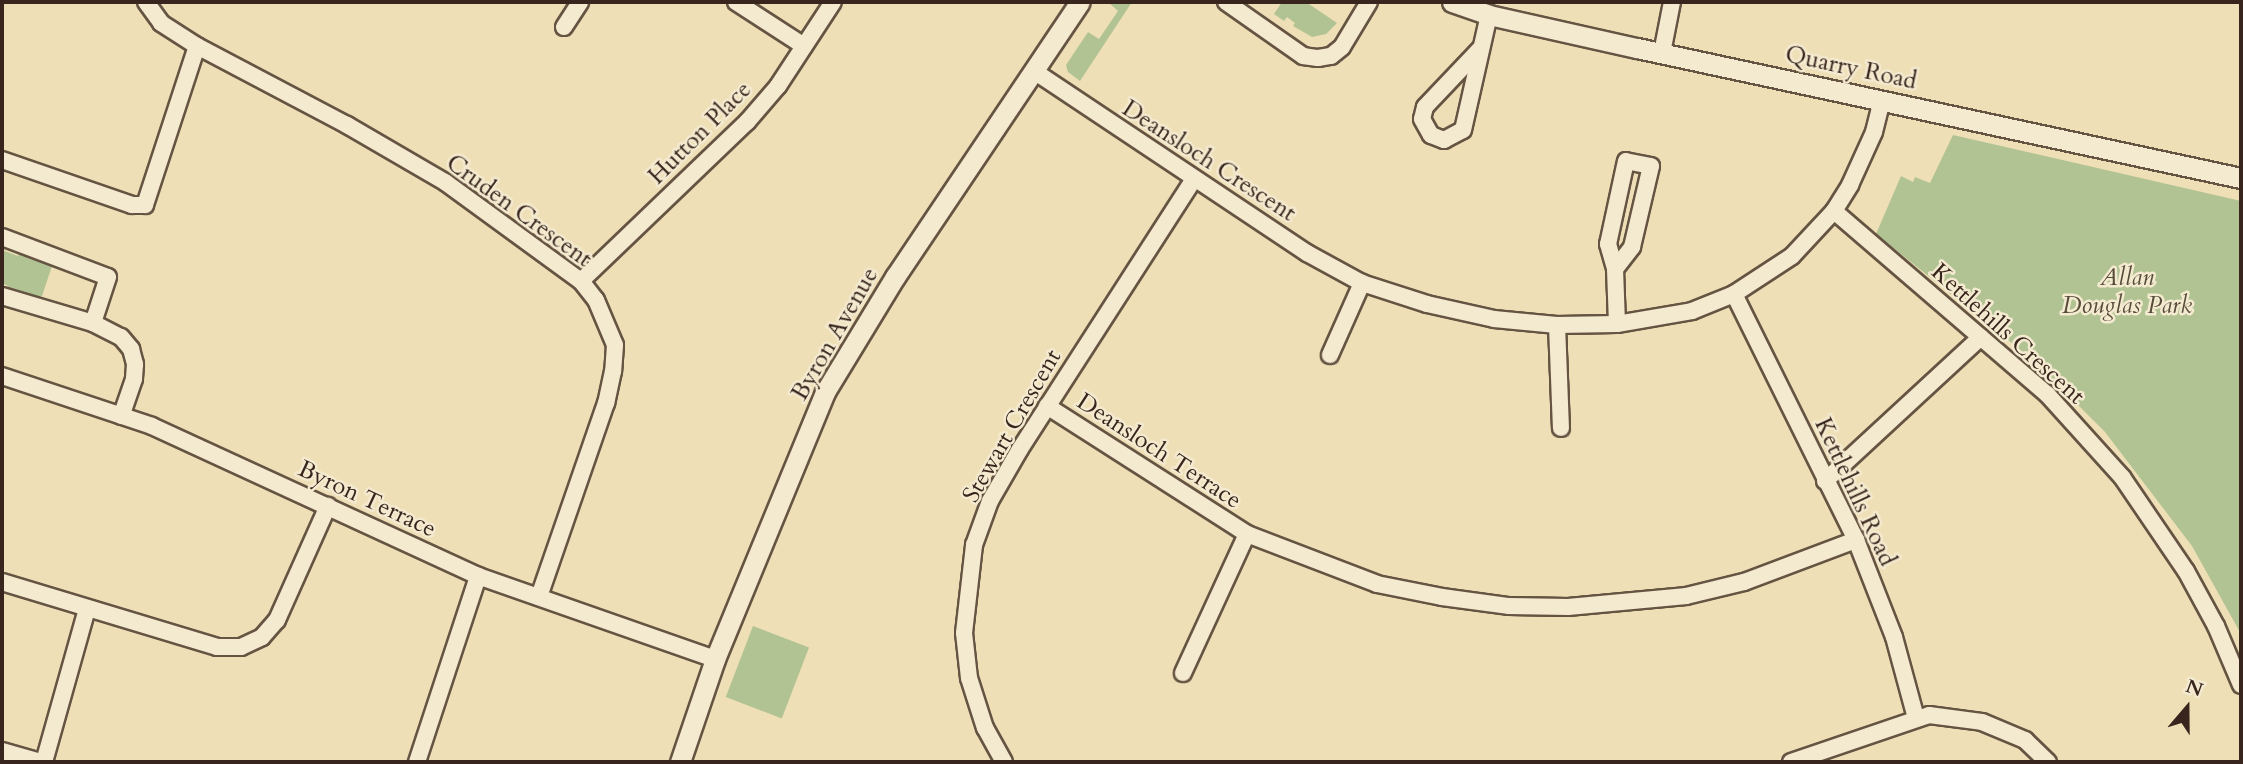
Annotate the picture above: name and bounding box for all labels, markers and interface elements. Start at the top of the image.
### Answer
street label: Quarry Road [1783,40,1919,96]
street label: Hutton Place [642,75,758,191]
street label: Deansloch Crescent [1117,94,1301,228]
street label: Cruden Crescent [441,148,597,274]
street label: Kettlehills Crescent [1925,258,2091,410]
street label: Byron Avenue [785,262,885,406]
park label: Allan Douglas Park [2062,264,2192,320]
street label: Stewart Crescent [957,344,1067,508]
street label: Deansloch Terrace [1071,387,1247,515]
street label: Kettlehills Road [1808,413,1902,571]
street label: Byron Terrace [293,454,441,544]
north arrow [2152,673,2222,743]
text: N [2182,673,2206,703]

